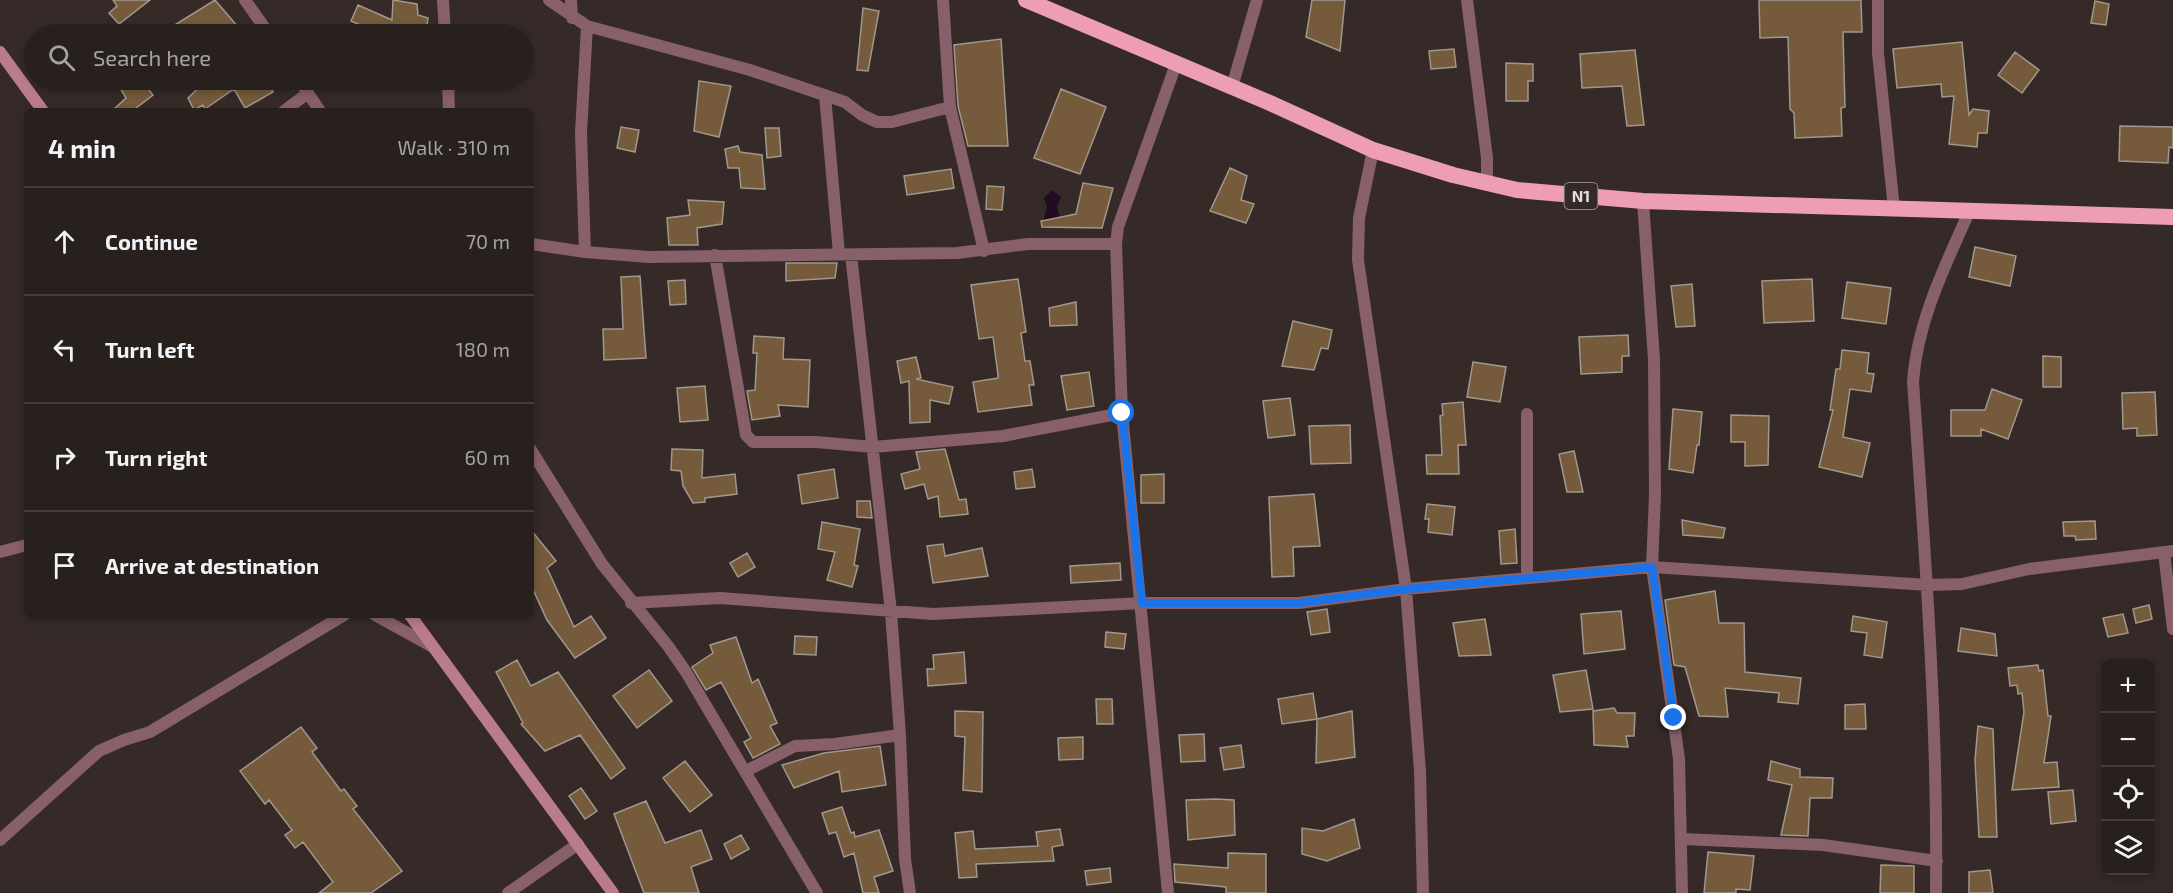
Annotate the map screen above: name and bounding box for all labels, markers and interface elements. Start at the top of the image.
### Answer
search box [24,24,534,90]
icon: search [45,41,78,74]
text: Search here [93,44,211,70]
text: 4 min [48,132,116,163]
text: Walk · 310 m [398,135,510,159]
road number: N1 [1564,183,1598,209]
icon: ahead [48,225,81,258]
text: Continue [105,228,198,254]
text: 70 m [466,229,510,253]
icon: left [48,333,81,366]
text: Turn left [105,336,194,362]
text: 180 m [456,337,510,361]
route start [1108,399,1134,425]
icon: right [48,441,81,474]
text: Turn right [105,444,207,470]
text: 60 m [465,445,510,469]
icon: arrive [48,549,81,582]
text: Arrive at destination [105,552,319,578]
map controls [2101,659,2155,875]
button: + [2101,659,2155,713]
route end [1660,704,1686,730]
button: − [2101,713,2155,767]
button: locate [2101,767,2155,821]
button: layers [2101,821,2155,875]

